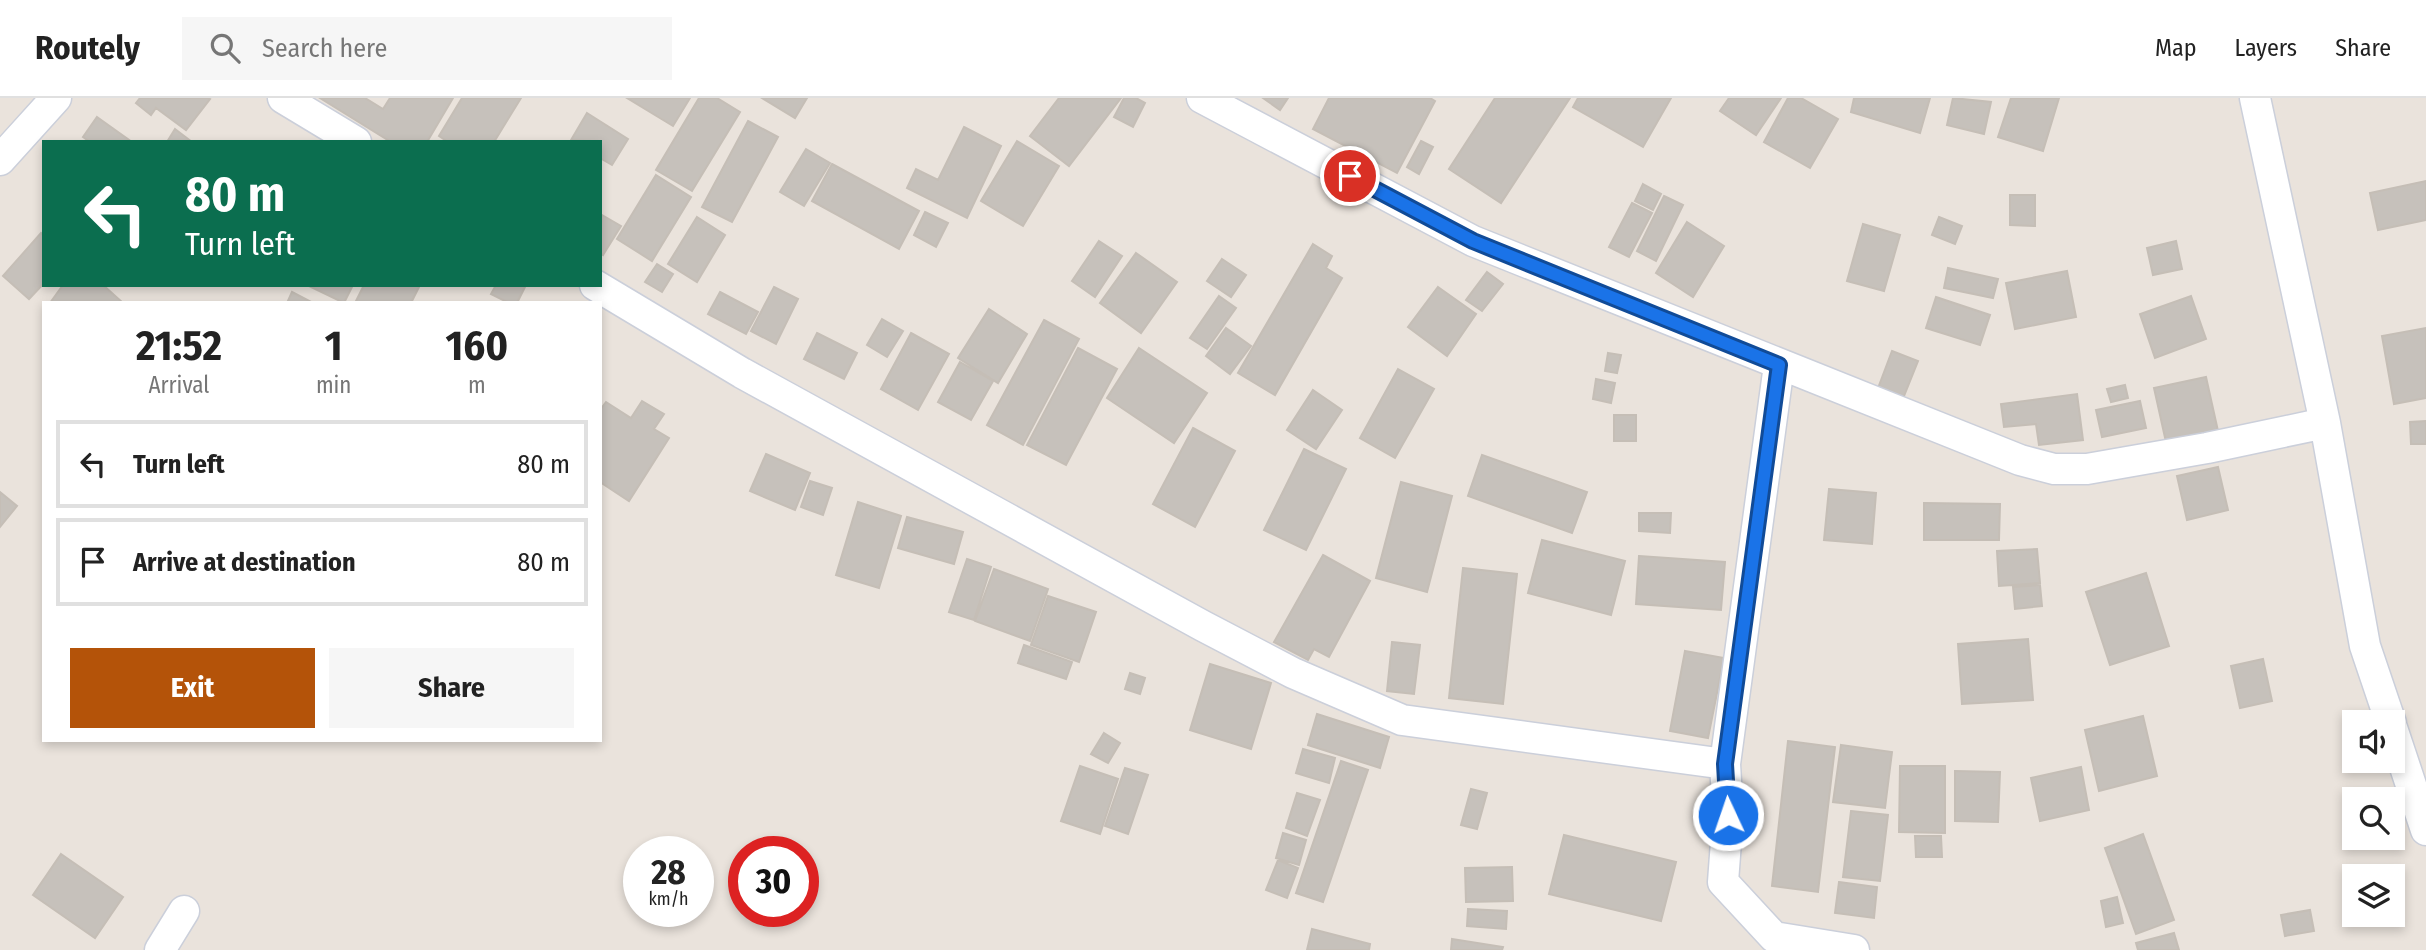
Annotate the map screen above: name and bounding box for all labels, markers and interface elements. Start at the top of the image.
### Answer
search box [182,17,672,80]
text: Routely [35,28,140,68]
icon: search [206,29,244,67]
text: Search here [262,33,387,64]
text: Map [2155,34,2197,62]
text: Layers [2235,34,2297,62]
text: Share [2335,34,2391,62]
pin [1320,146,1380,206]
icon: arrive [1331,157,1369,195]
text: 80 m [185,165,285,224]
icon: left [70,168,161,259]
text: Turn left [185,225,295,263]
text: 21:52 [136,321,222,371]
text: 1 [325,321,343,371]
text: 160 [445,321,508,371]
text: Arrival [148,371,209,399]
text: min [316,371,351,399]
text: m [468,371,486,399]
icon: left [74,445,112,483]
text: Turn left [133,449,225,480]
text: 80 m [517,449,570,480]
icon: arrive [74,543,112,581]
text: Arrive at destination [133,547,356,578]
text: 80 m [517,547,570,578]
button: Exit [70,648,315,728]
button: Share [329,648,574,728]
map controls [2342,710,2405,927]
button: sound [2342,710,2405,773]
position arrow [1691,778,1765,852]
button: search [2342,787,2405,850]
speed limit sign: 30 [728,836,819,927]
text: 28 [651,851,686,893]
button: layers [2342,864,2405,927]
text: km/h [648,888,689,910]

